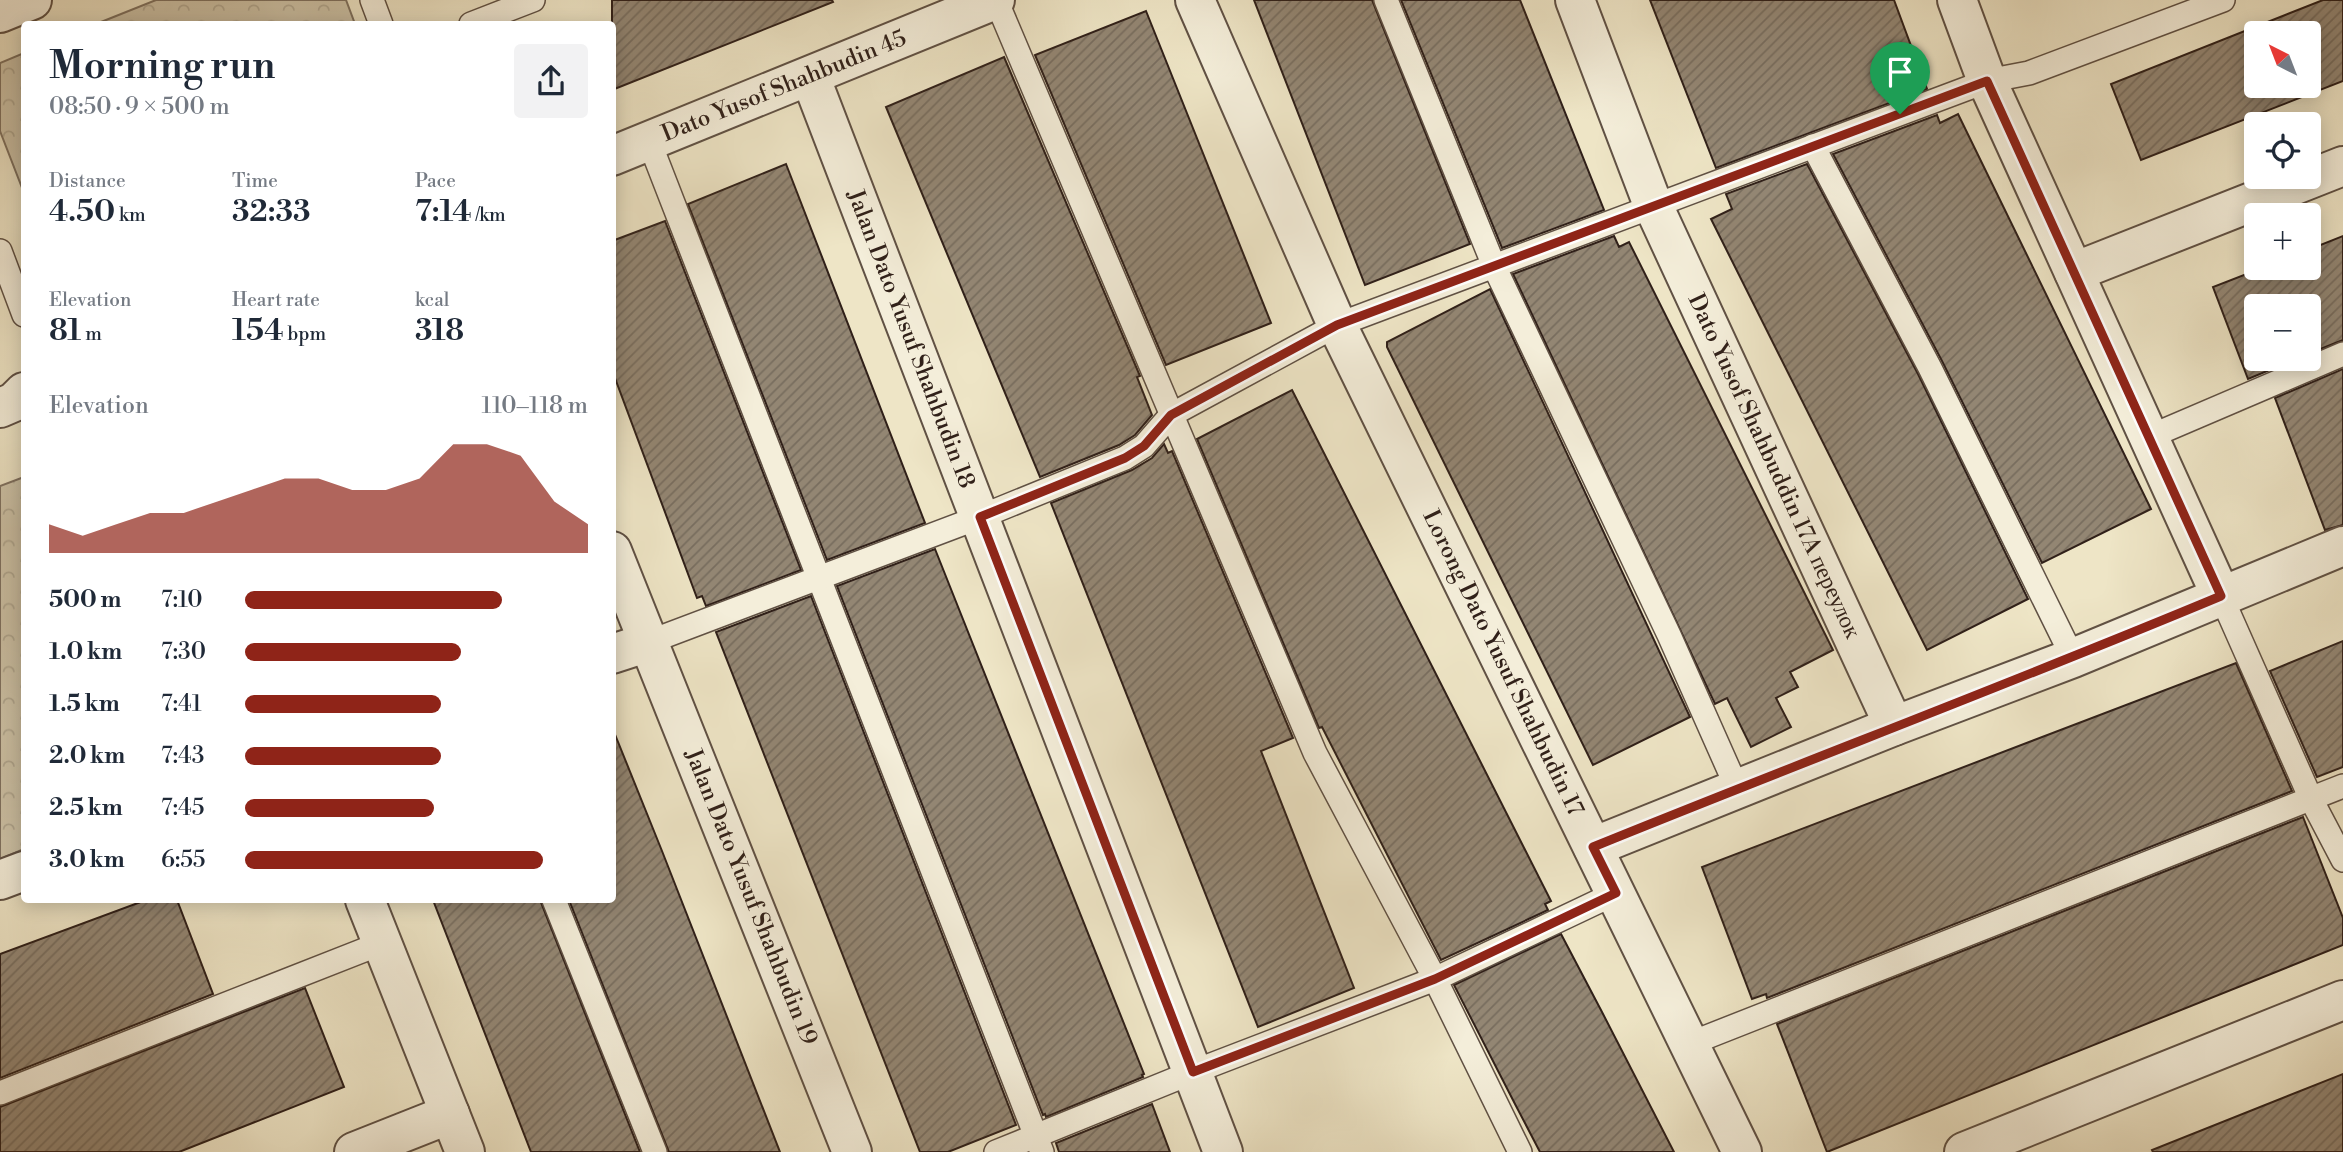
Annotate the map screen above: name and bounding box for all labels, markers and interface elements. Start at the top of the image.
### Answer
north arrow [2244,21,2320,98]
map controls [2244,21,2321,371]
street label: Dato Yusof Shahbudin 45 [658,24,910,148]
pin [1870,42,1930,114]
text: Morning run [49,43,275,90]
button: share [514,44,588,118]
icon: arrive [1881,53,1919,91]
text: 08:50 · 9 × 500 m [49,93,230,121]
button: locate [2244,112,2321,189]
text: Distance [49,169,126,193]
text: Time [232,169,278,193]
text: Pace [415,169,456,193]
street label: Jalan Dato Yusuf Shahbudin 18 [841,185,981,492]
text: 4.50 [49,193,115,231]
text: 32:33 [232,193,311,231]
text: 7:14 [415,193,472,231]
text: km [115,203,146,227]
text: /km [472,203,506,227]
button: + [2244,203,2321,280]
text: Elevation [49,288,131,312]
text: Heart rate [232,288,320,312]
text: kcal [415,288,449,312]
street label: Dato Yusof Shahbuddin 17A переулок [1682,289,1867,644]
button: − [2244,294,2321,371]
text: 81 [49,312,81,350]
text: 154 [232,312,284,350]
text: 318 [415,312,464,350]
text: m [81,322,102,346]
text: bpm [284,322,326,346]
text: Elevation [49,392,149,420]
text: 110–118 m [481,392,588,420]
street label: Lorong Dato Yusuf Shahbudin 17 [1417,505,1590,821]
text: 500 m [49,586,121,614]
text: 7:10 [161,586,203,614]
text: 1.0 km [49,638,122,666]
text: 7:30 [161,638,206,666]
text: 1.5 km [49,690,120,718]
text: 7:41 [161,690,202,718]
text: 2.0 km [49,742,125,770]
text: 7:43 [161,742,204,770]
street label: Jalan Dato Yusuf Shahbudin 19 [678,744,823,1049]
text: 2.5 km [49,794,123,822]
text: 7:45 [161,794,204,822]
text: 3.0 km [49,846,125,874]
text: 6:55 [161,846,205,874]

